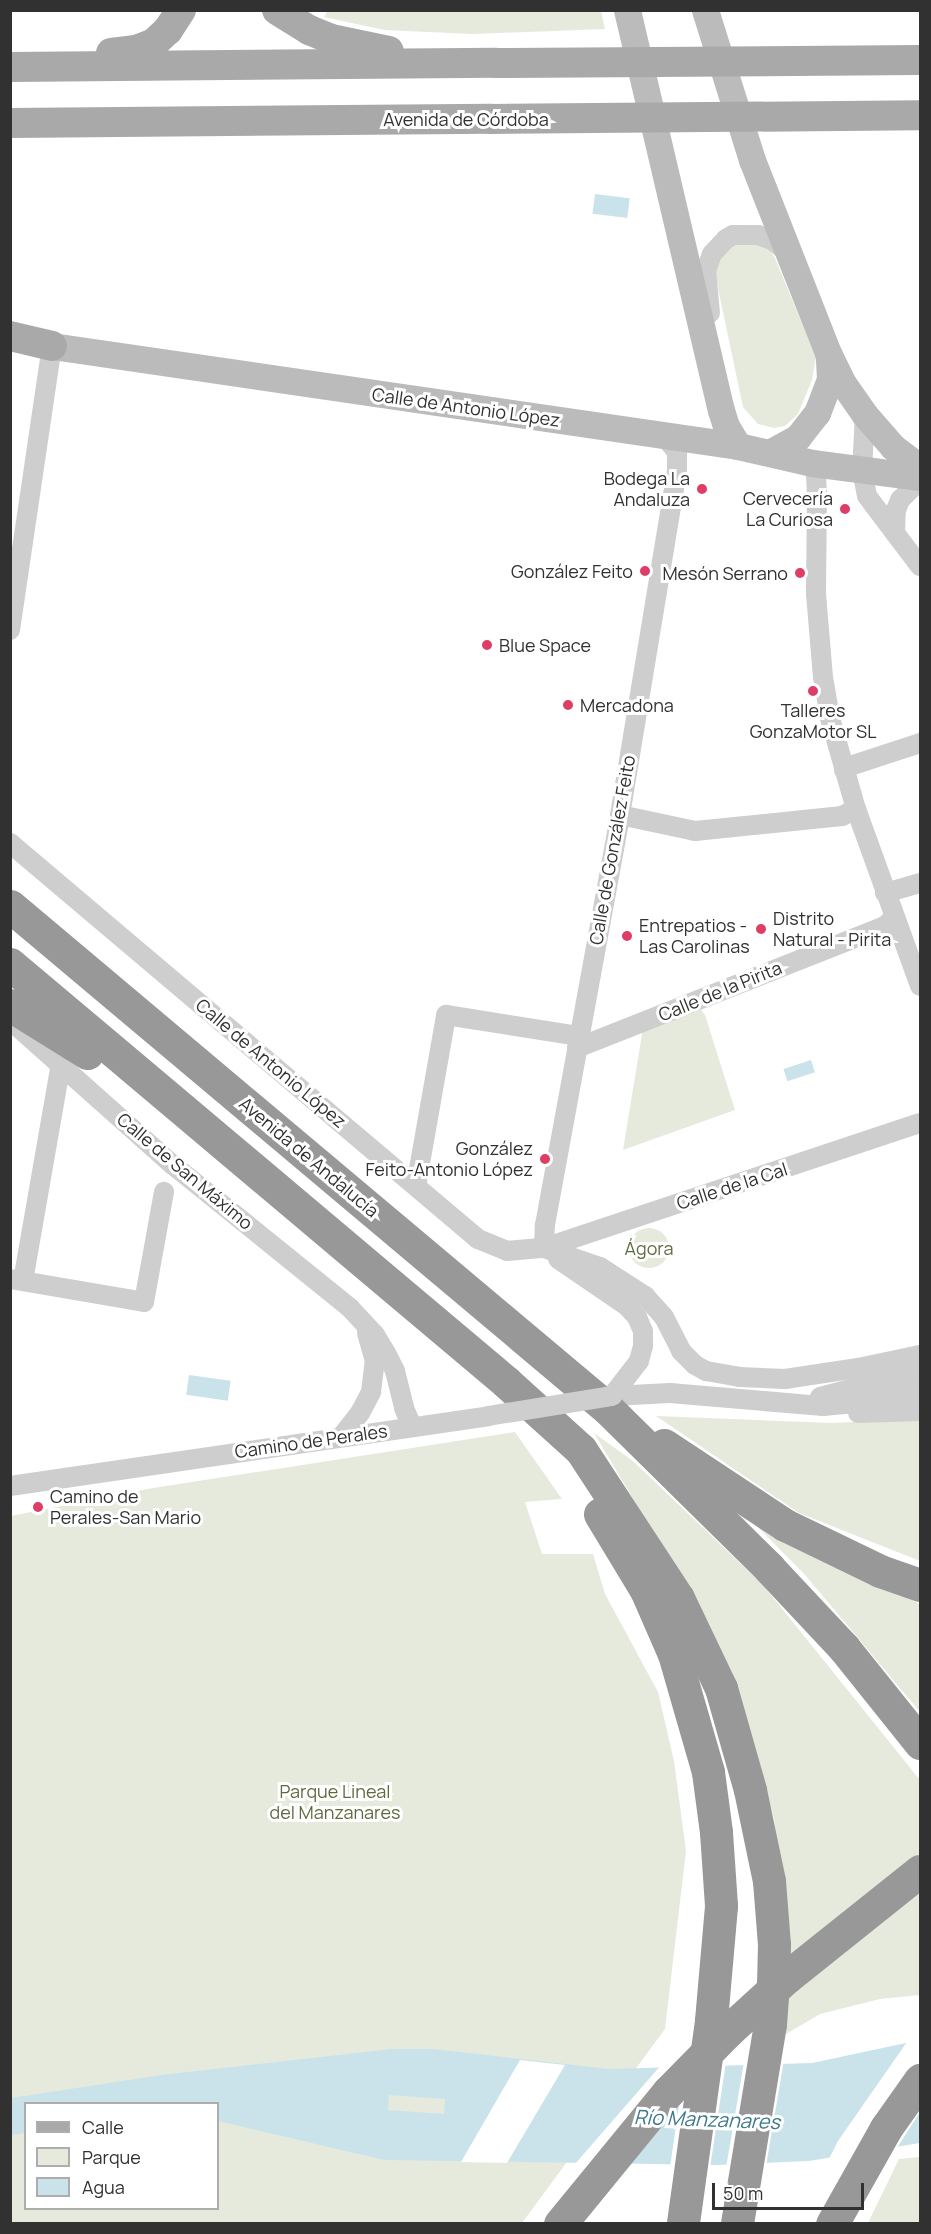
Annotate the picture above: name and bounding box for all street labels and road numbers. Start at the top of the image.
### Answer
street label: Avenida de Córdoba [383,108,549,130]
street label: Calle de Antonio López [371,383,561,431]
street label: Calle de González Feito [585,754,639,946]
street label: Calle de la Pirita [655,956,785,1026]
street label: Calle de Antonio López [191,994,351,1132]
street label: Avenida de Andalucía [235,1092,383,1222]
street label: Calle de San Máximo [113,1108,257,1234]
street label: Calle de la Cal [674,1158,790,1214]
street label: Camino de Perales [233,1420,389,1462]

